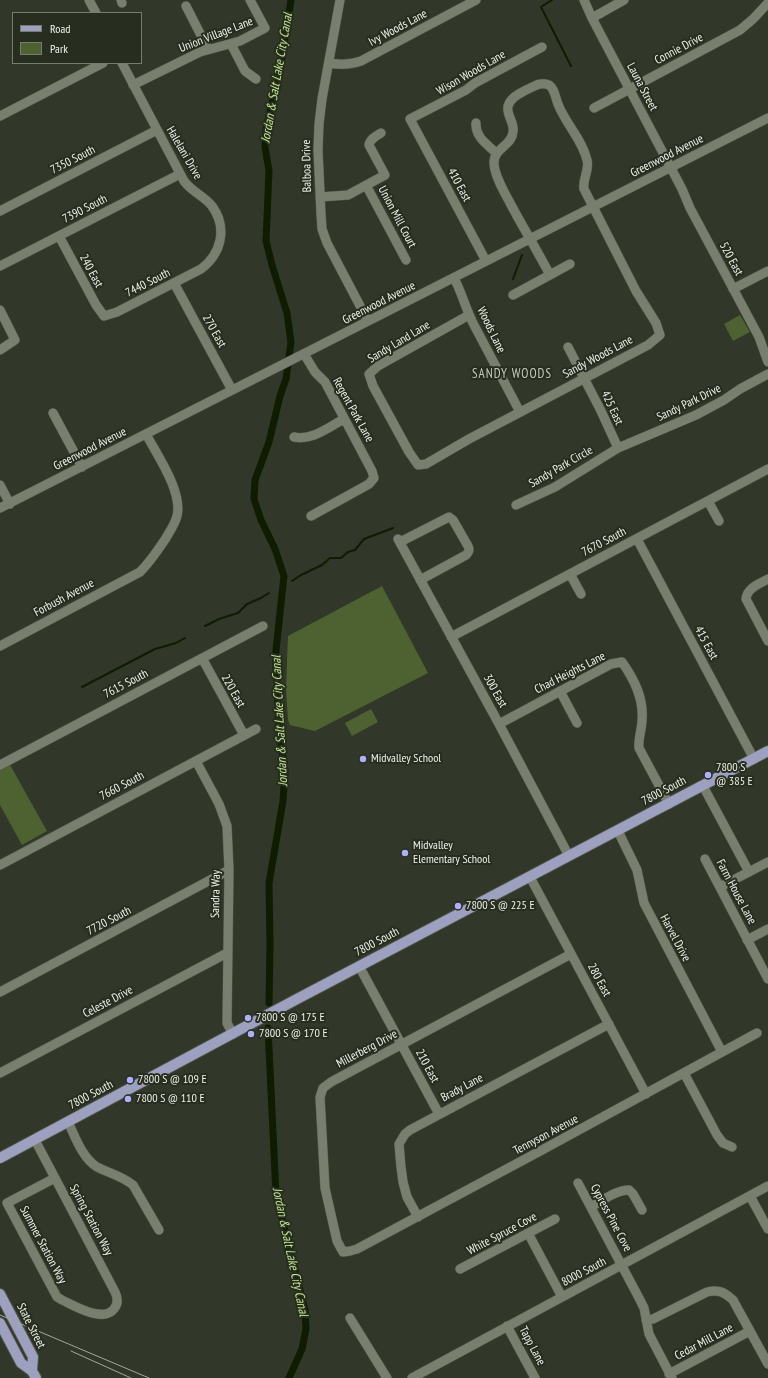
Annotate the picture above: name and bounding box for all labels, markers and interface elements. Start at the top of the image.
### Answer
street label: Ivy Woods Lane [366,7,430,49]
legend [12,12,142,64]
water label: Jordan & Salt Lake City Canal [258,12,296,144]
street label: Union Village Lane [177,14,255,56]
text: Road [50,21,70,36]
street label: Connie Drive [652,30,706,68]
text: Park [50,41,68,56]
street label: Wison Woods Lane [434,47,508,99]
street label: Launa Street [623,61,661,113]
street label: Halelani Drive [163,124,205,182]
street label: Greenwood Avenue [628,131,706,181]
street label: Balboa Drive [299,139,315,193]
street label: 7350 South [48,143,98,177]
street label: 410 East [444,166,474,204]
street label: Union Mill Court [375,184,419,250]
street label: 7390 South [60,192,110,226]
street label: 520 East [716,240,746,278]
street label: 240 East [76,252,106,290]
street label: 7440 South [123,266,173,300]
street label: Greenwood Avenue [340,278,418,328]
street label: Woods Lane [474,305,508,355]
street label: 270 East [199,312,229,350]
street label: Sandy Land Lane [365,318,433,366]
street label: Sandy Woods Lane [561,333,635,381]
district label: SANDY WOODS [472,366,552,382]
street label: Regent Park Lane [329,375,377,445]
street label: Sandy Park Drive [655,381,723,425]
street label: 425 East [598,389,626,427]
street label: Greenwood Avenue [51,424,129,474]
street label: Sandy Park Circle [527,443,595,491]
street label: 7670 South [579,524,629,560]
street label: Forbush Avenue [31,576,97,620]
street label: 415 East [691,624,721,662]
street label: Chad Heights Lane [532,649,608,697]
water label: Jordan & Salt Lake City Canal [269,655,291,787]
street label: 7615 South [101,666,151,702]
street label: 220 East [218,672,248,710]
street label: 300 East [480,672,510,710]
place label: Midvalley School [371,752,441,766]
marker: Midvalley School [358,754,368,764]
place label: 7800 S @ 385 E [716,761,753,789]
street label: 7660 South [97,768,147,804]
marker: 7800 S @ 385 E [703,770,713,780]
street label: 7800 South [639,773,689,809]
place label: Midvalley Elementary School [413,839,490,867]
marker: Midvalley Elementary School [400,848,410,858]
street label: Farm House Lane [713,857,759,927]
street label: Sandra Way [208,870,224,918]
place label: 7800 S @ 225 E [466,899,535,913]
marker: 7800 S @ 225 E [453,901,463,911]
street label: 7720 South [84,903,134,939]
street label: Harvel Drive [657,912,693,964]
street label: 7800 South [352,924,402,960]
street label: 280 East [584,961,614,999]
street label: Celeste Drive [81,983,135,1021]
place label: 7800 S @ 175 E [256,1011,325,1025]
marker: 7800 S @ 175 E [243,1013,253,1023]
place label: 7800 S @ 170 E [259,1027,328,1041]
street label: Millerberg Drive [334,1027,400,1071]
marker: 7800 S @ 170 E [246,1029,256,1039]
street label: 210 East [412,1047,442,1085]
street label: Brady Lane [438,1071,486,1105]
place label: 7800 S @ 109 E [138,1073,207,1087]
marker: 7800 S @ 109 E [125,1075,135,1085]
street label: 7800 South [66,1077,116,1113]
place label: 7800 S @ 110 E [136,1092,205,1106]
marker: 7800 S @ 110 E [123,1094,133,1104]
street label: Tennyson Avenue [511,1112,581,1158]
street label: Spring Station Way [66,1182,116,1258]
street label: Cypress Pine Cove [587,1182,635,1254]
water label: Jordan & Salt Lake City Canal [269,1186,311,1318]
street label: Summer Station Way [16,1204,70,1286]
street label: White Spruce Cove [465,1210,539,1258]
street label: 8000 South [559,1254,609,1290]
street label: State Street [14,1301,48,1351]
street label: Cedar Mill Lane [672,1321,736,1363]
street label: Tapp Lane [516,1324,548,1368]

